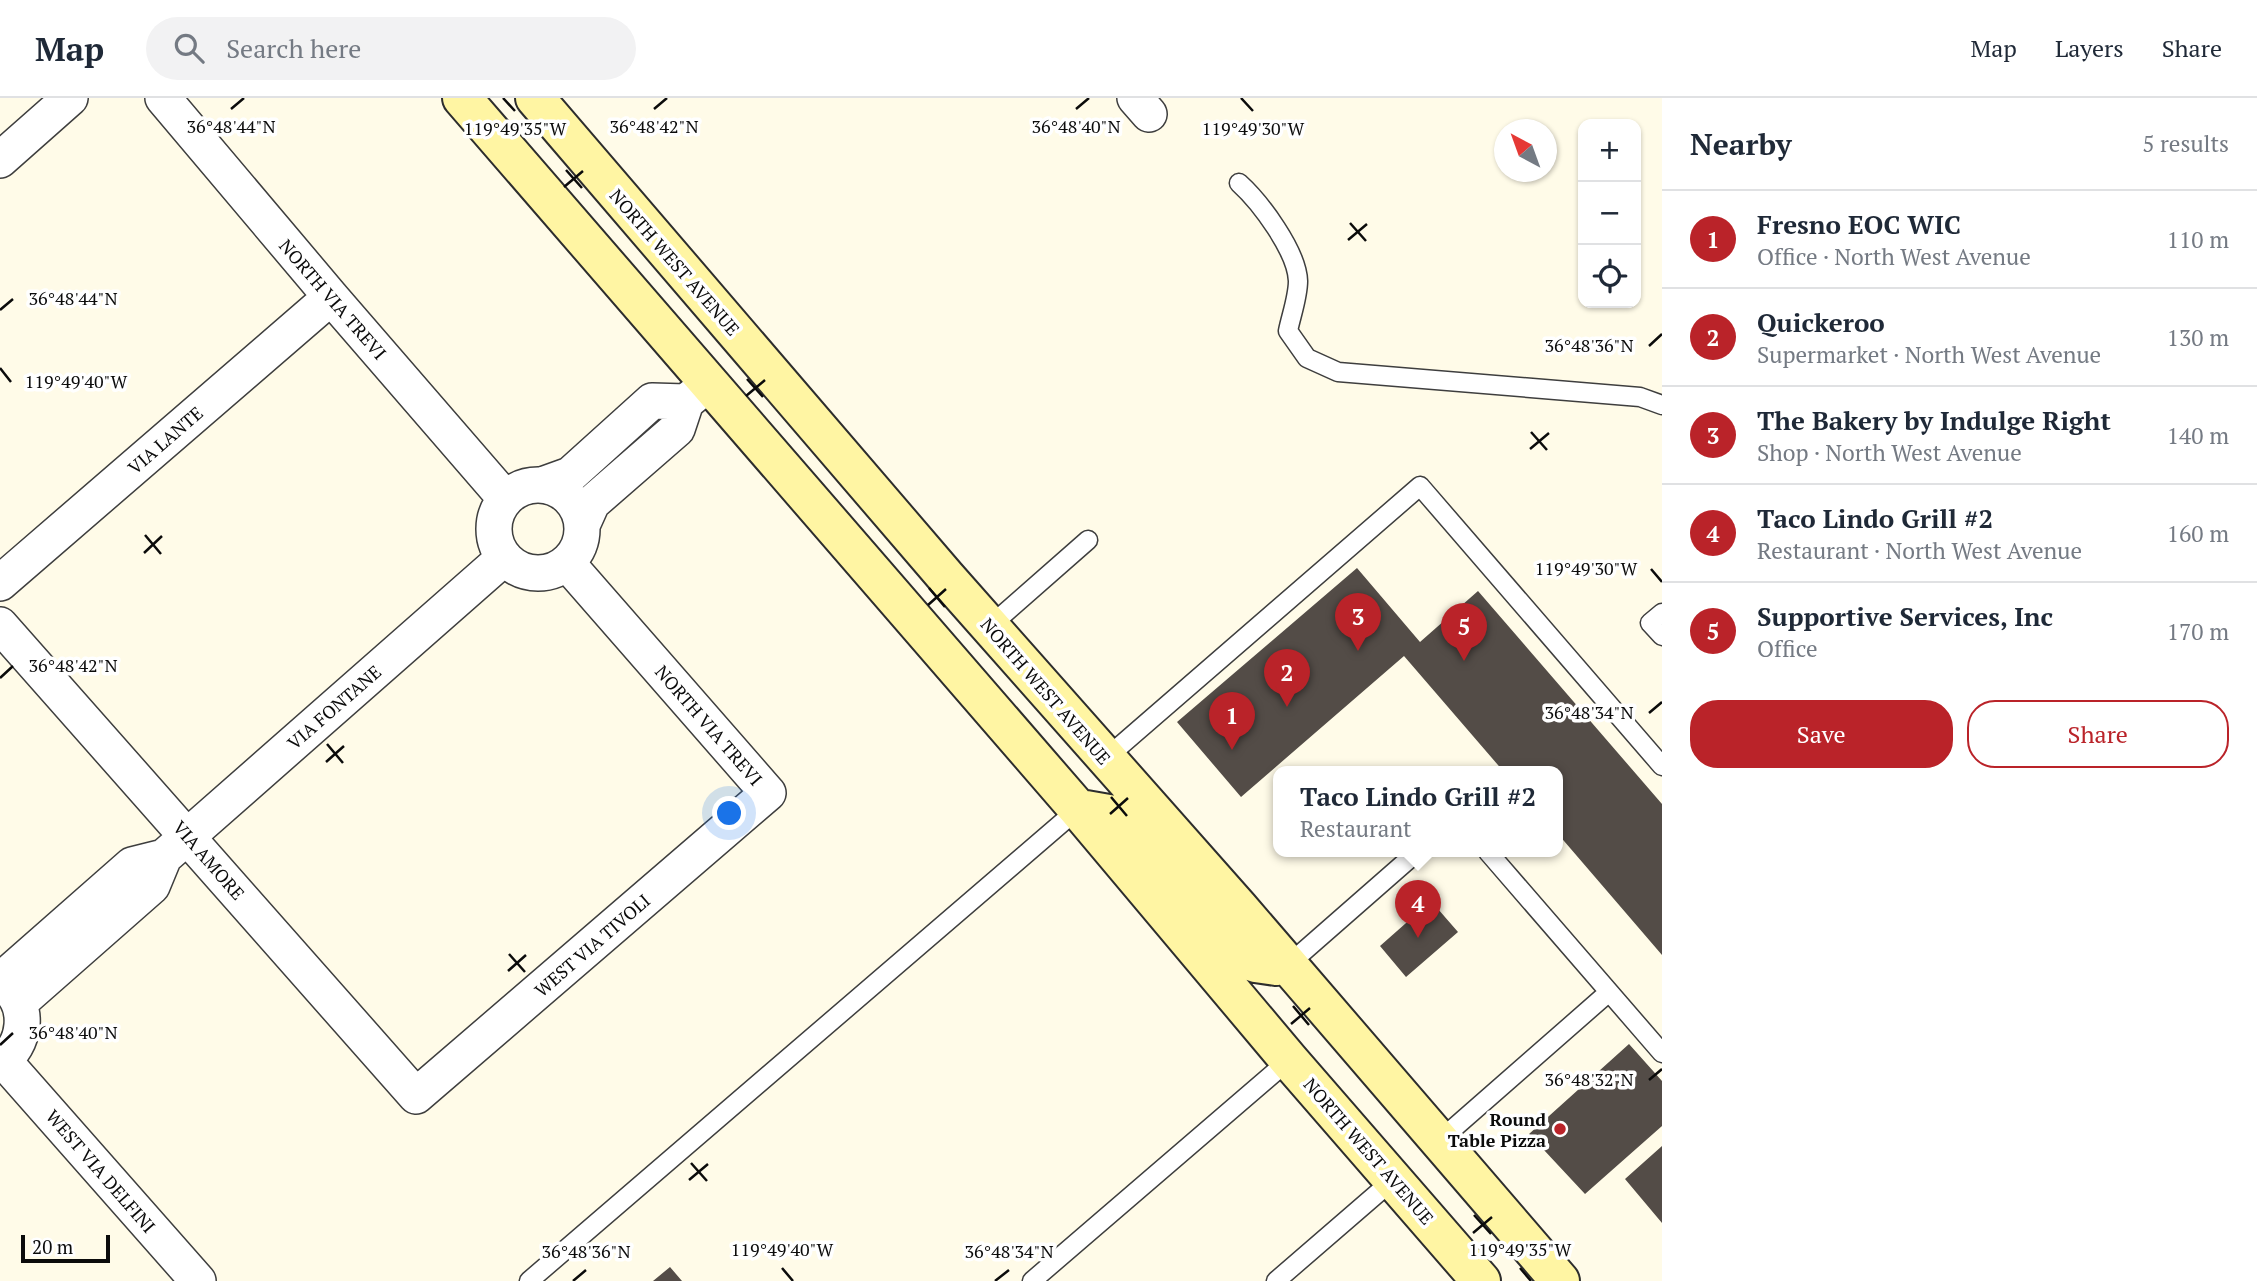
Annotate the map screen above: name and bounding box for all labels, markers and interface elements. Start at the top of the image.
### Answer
search box [146,17,636,80]
text: Map [35,27,104,70]
icon: search [170,29,208,67]
text: Search here [226,31,361,65]
text: Map [1970,32,2017,64]
text: Layers [2055,32,2124,64]
text: Share [2162,32,2222,64]
text: 36°48'44"N [186,114,276,138]
text: 36°48'42"N [609,114,699,138]
text: 36°48'40"N [1031,114,1121,138]
text: 119°49'35"W [464,116,566,140]
text: 119°49'30"W [1202,116,1304,140]
north arrow [1494,119,1557,182]
map controls [1578,119,1641,308]
button: + [1578,119,1641,182]
text: Nearby [1690,124,1792,164]
text: 5 results [2142,128,2229,159]
button: − [1578,182,1641,245]
street label: NORTH WEST AVENUE [605,184,745,340]
text: Fresno EOC WIC [1757,207,1961,241]
text: 1 [1707,224,1720,255]
text: 110 m [2167,224,2229,255]
street label: NORTH VIA TREVI [274,234,392,364]
text: Office · North West Avenue [1757,241,2031,272]
button: locate [1578,245,1641,308]
text: 36°48'44"N [28,286,118,310]
text: Quickeroo [1757,305,1885,339]
text: 2 [1707,322,1720,353]
text: 130 m [2167,322,2229,353]
text: 36°48'36"N [1544,333,1634,357]
text: Supermarket · North West Avenue [1757,339,2101,370]
text: 119°49'40"W [25,369,127,393]
street label: VIA LANTE [122,401,208,479]
text: The Bakery by Indulge Right [1757,403,2111,437]
text: 3 [1707,420,1720,451]
text: 140 m [2167,420,2229,451]
text: Shop · North West Avenue [1757,437,2022,468]
text: Taco Lindo Grill #2 [1757,501,1993,535]
text: 4 [1707,518,1720,549]
text: 160 m [2167,518,2229,549]
text: Restaurant · North West Avenue [1757,535,2082,566]
text: 119°49'30"W [1535,556,1637,580]
pin: 3 [1335,593,1381,651]
text: Supportive Services, Inc [1757,599,2053,633]
pin: 5 [1441,603,1487,661]
street label: NORTH WEST AVENUE [976,613,1116,769]
text: 5 [1707,616,1720,647]
text: 170 m [2167,616,2229,647]
text: Office [1757,633,1818,664]
pin: 2 [1264,649,1310,707]
text: 36°48'42"N [28,653,118,677]
street label: VIA FONTANE [282,660,386,754]
street label: NORTH VIA TREVI [650,660,768,790]
pin: 1 [1209,692,1255,750]
text: 36°48'34"N [1544,700,1634,724]
button: Save [1690,700,1953,768]
button: Share [1967,700,2229,768]
popup [1273,766,1563,857]
text: Taco Lindo Grill #2 [1300,779,1536,813]
your location [712,796,746,830]
text: Restaurant [1300,813,1412,844]
street label: VIA AMORE [168,815,250,905]
pin: 4 [1395,880,1441,938]
street label: WEST VIA TIVOLI [529,888,655,1002]
text: 36°48'40"N [28,1020,118,1044]
text: 36°48'32"N [1544,1067,1634,1091]
street label: NORTH WEST AVENUE [1299,1073,1439,1229]
street label: WEST VIA DELFINI [41,1104,161,1238]
place label: Round Table Pizza [1448,1107,1546,1152]
marker: Round Table Pizza [1552,1121,1568,1137]
scale bar [21,1232,110,1264]
text: 20 m [32,1234,73,1259]
text: 119°49'40"W [731,1237,833,1261]
text: 119°49'35"W [1469,1237,1571,1261]
text: 36°48'36"N [541,1239,631,1263]
text: 36°48'34"N [964,1239,1054,1263]

